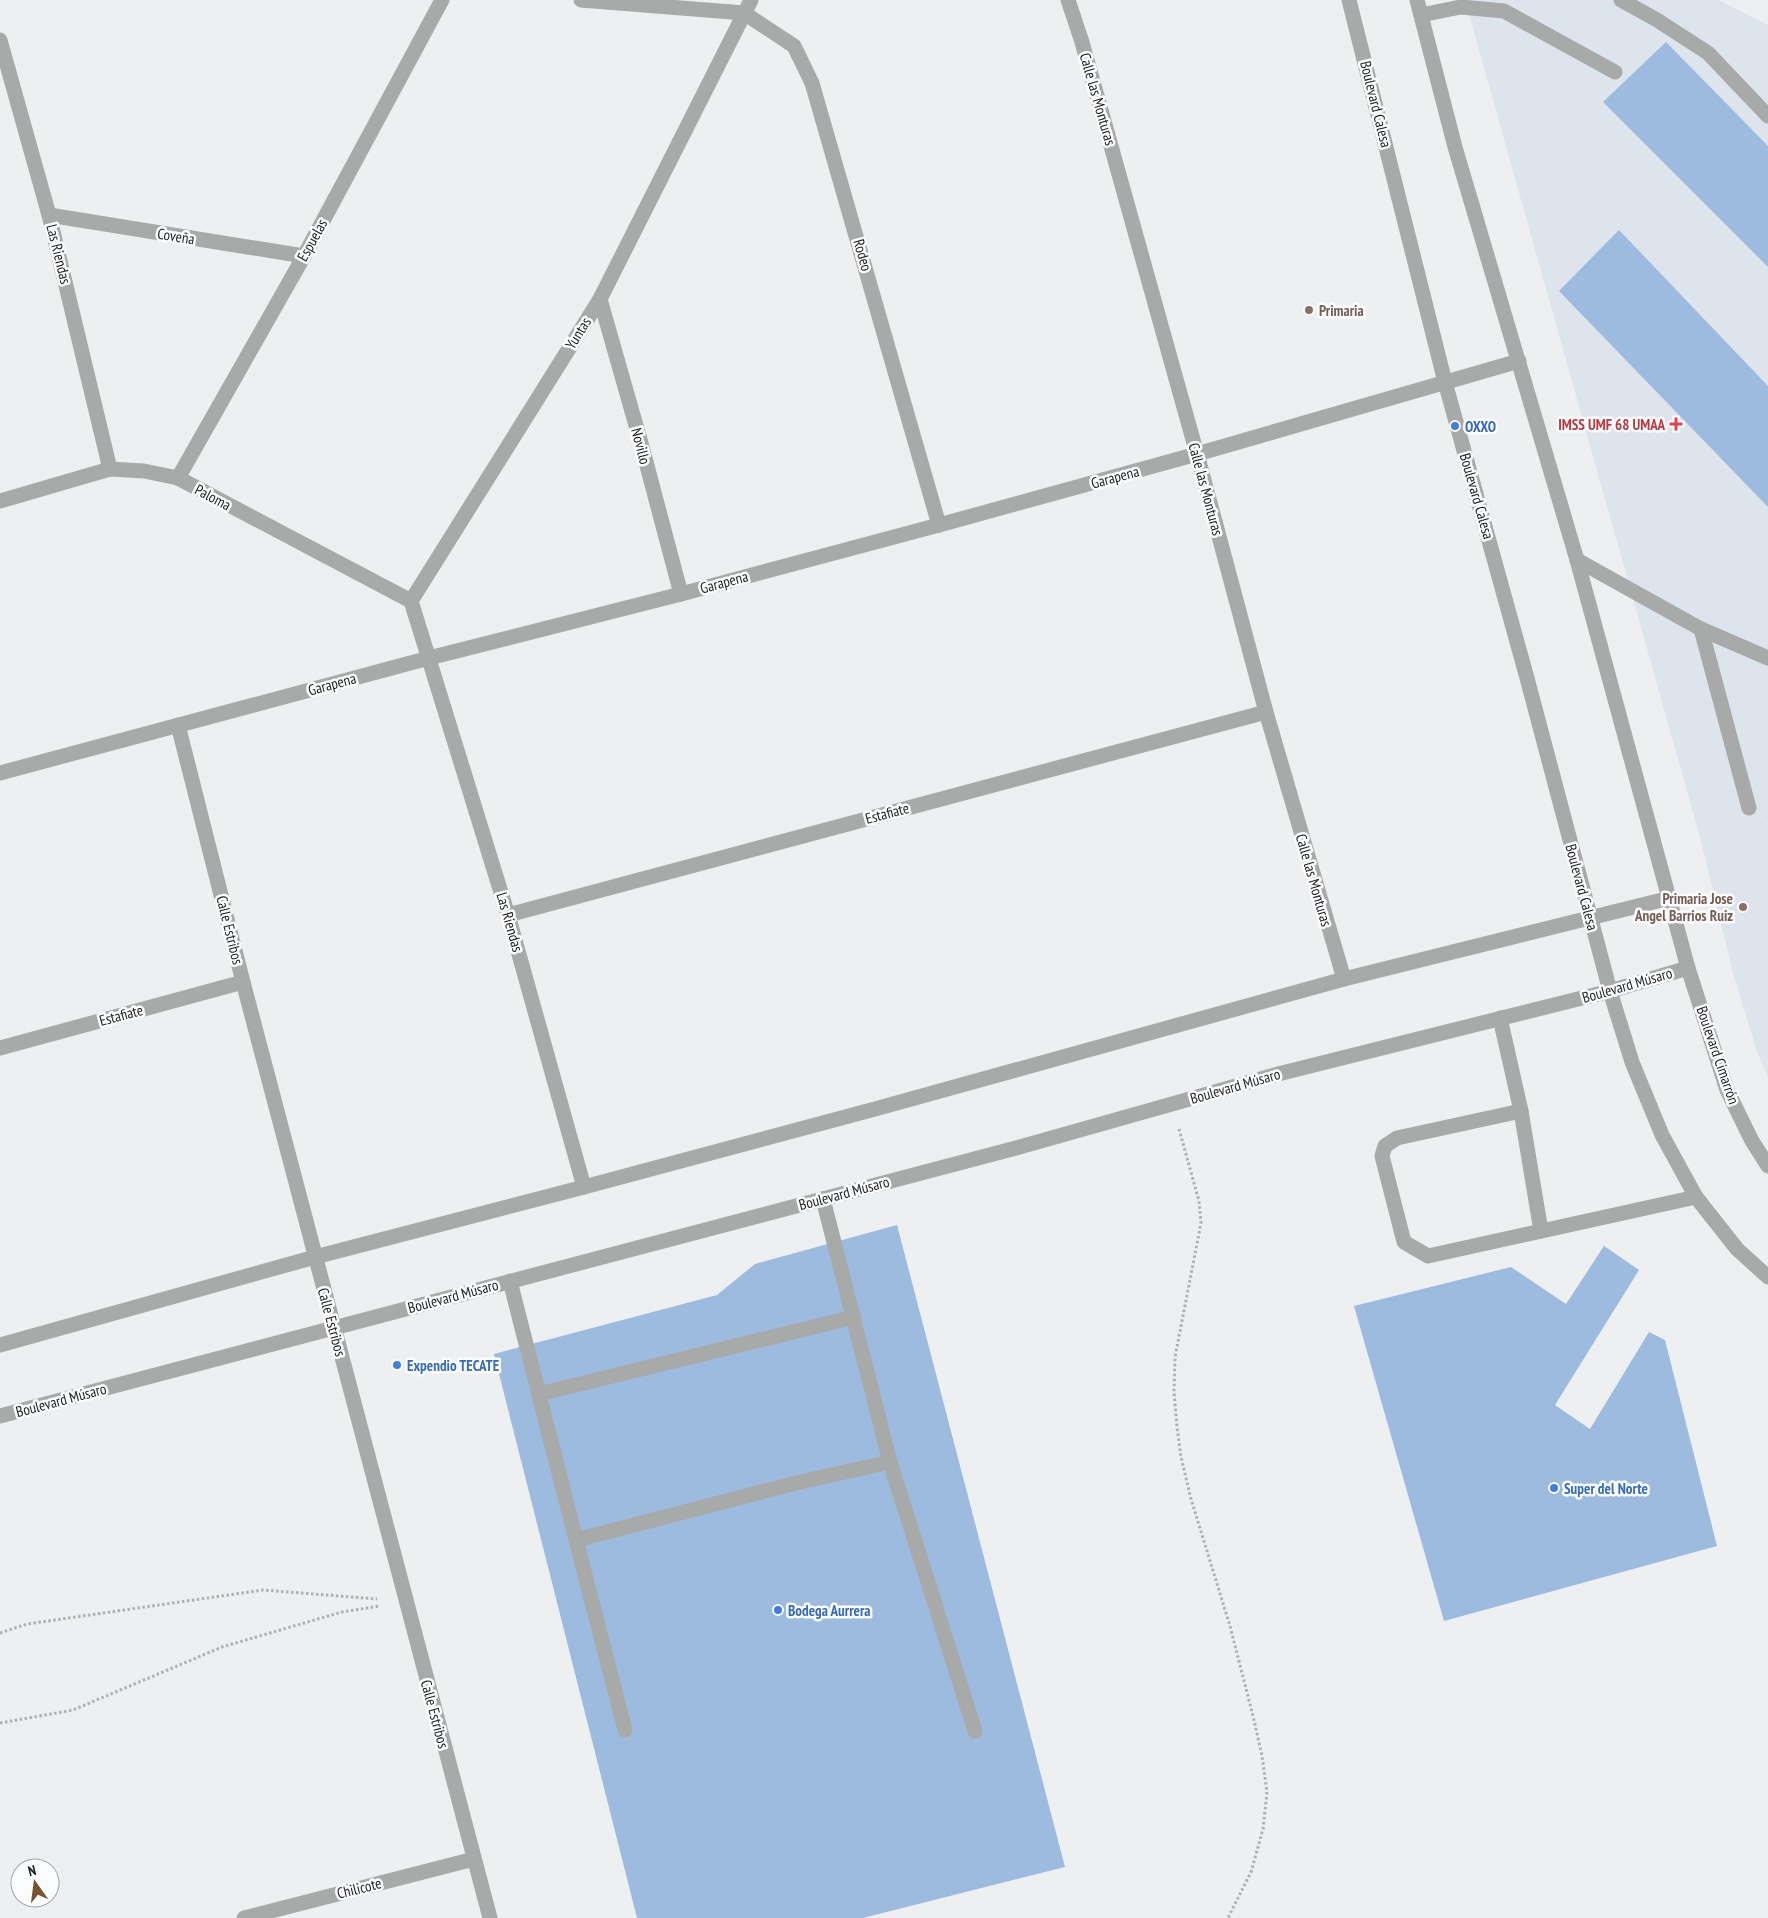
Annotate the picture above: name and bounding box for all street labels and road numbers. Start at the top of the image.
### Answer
street label: Calle las Monturas [1076,51,1120,147]
street label: Boulevard Calesa [1356,59,1396,149]
street label: Espuelas [293,216,331,264]
street label: Las Riendas [42,222,76,286]
street label: Coveña [156,224,196,248]
street label: Rodeo [849,237,877,273]
street label: Yuntas [561,313,595,353]
street label: Novillo [627,426,655,466]
street label: Calle las Monturas [1184,441,1228,537]
street label: Boulevard Calesa [1456,451,1498,541]
street label: Garapena [1089,462,1141,492]
street label: Paloma [192,480,234,514]
street label: Garapena [698,567,750,597]
street label: Garapena [306,669,358,699]
street label: Estafiate [863,798,911,828]
street label: Calle las Monturas [1292,832,1336,928]
street label: Boulevard Calesa [1561,842,1603,932]
street label: Las Riendas [492,890,528,954]
street label: Calle Estribos [212,894,248,966]
street label: Boulevard Músaro [1580,963,1674,1007]
street label: Estafiate [97,1000,145,1030]
street label: Boulevard Cimarrón [1692,1004,1744,1106]
street label: Boulevard Músaro [1188,1064,1282,1108]
street label: Boulevard Músaro [797,1172,891,1214]
street label: Boulevard Músaro [406,1275,500,1317]
street label: Calle Estribos [314,1286,350,1358]
street label: Boulevard Músaro [14,1379,108,1421]
street label: Calle Estribos [417,1678,453,1750]
street label: Chilicote [335,1873,383,1903]

